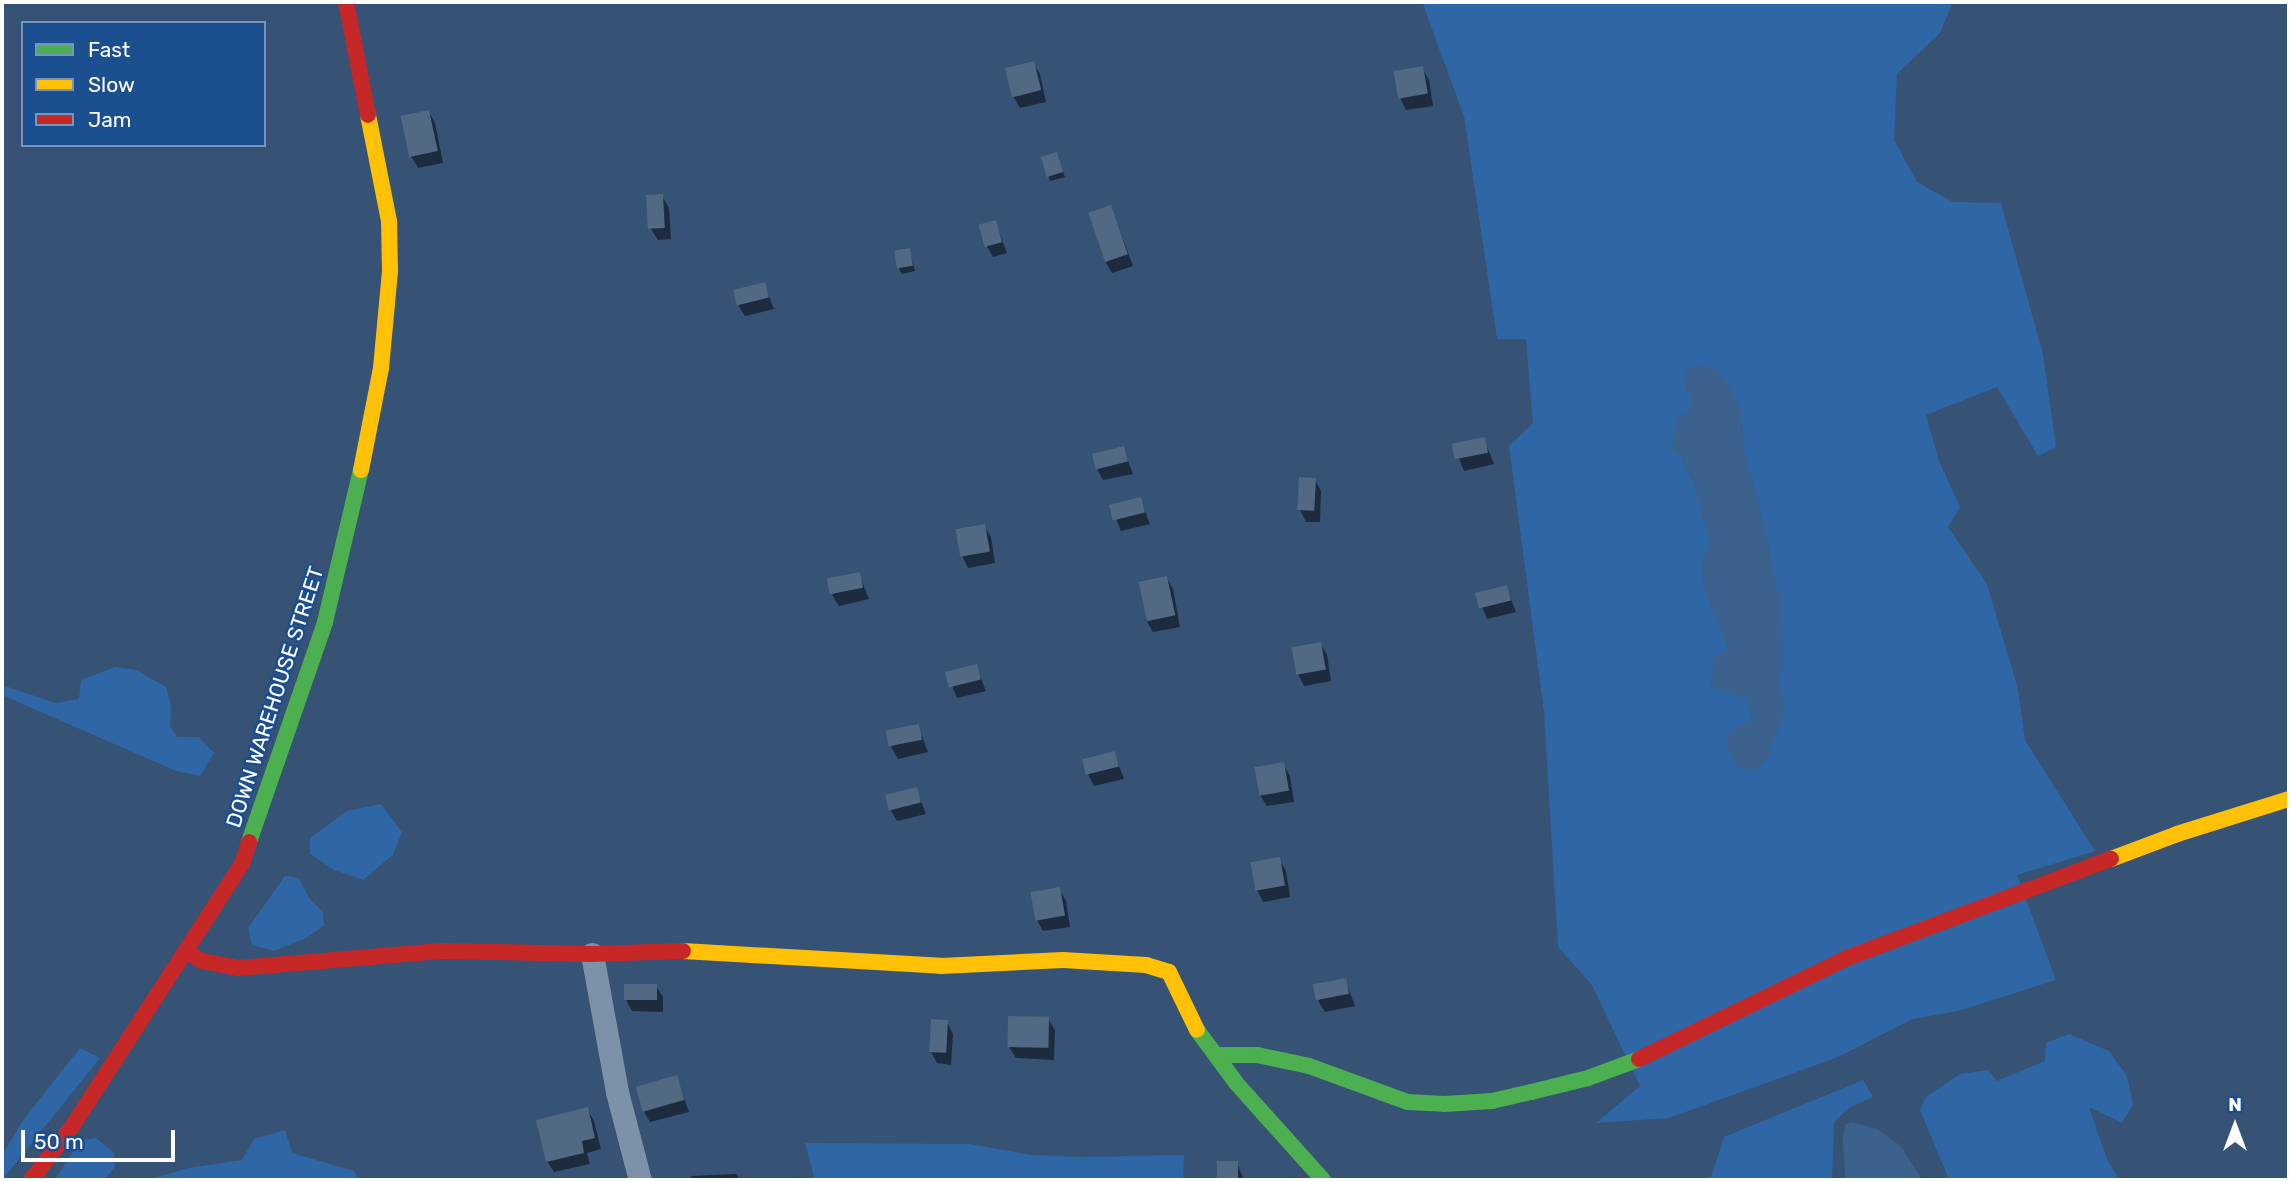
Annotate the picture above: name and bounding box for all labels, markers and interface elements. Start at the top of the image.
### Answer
legend [21,21,266,147]
text: Fast [88,37,130,62]
text: Slow [88,72,135,97]
text: Jam [88,107,132,132]
street label: DOWN WAREHOUSE STREET [221,563,329,831]
north arrow [2200,1091,2270,1161]
text: N [2228,1093,2242,1116]
scale bar [24,1116,178,1160]
text: 50 m [34,1129,84,1154]

